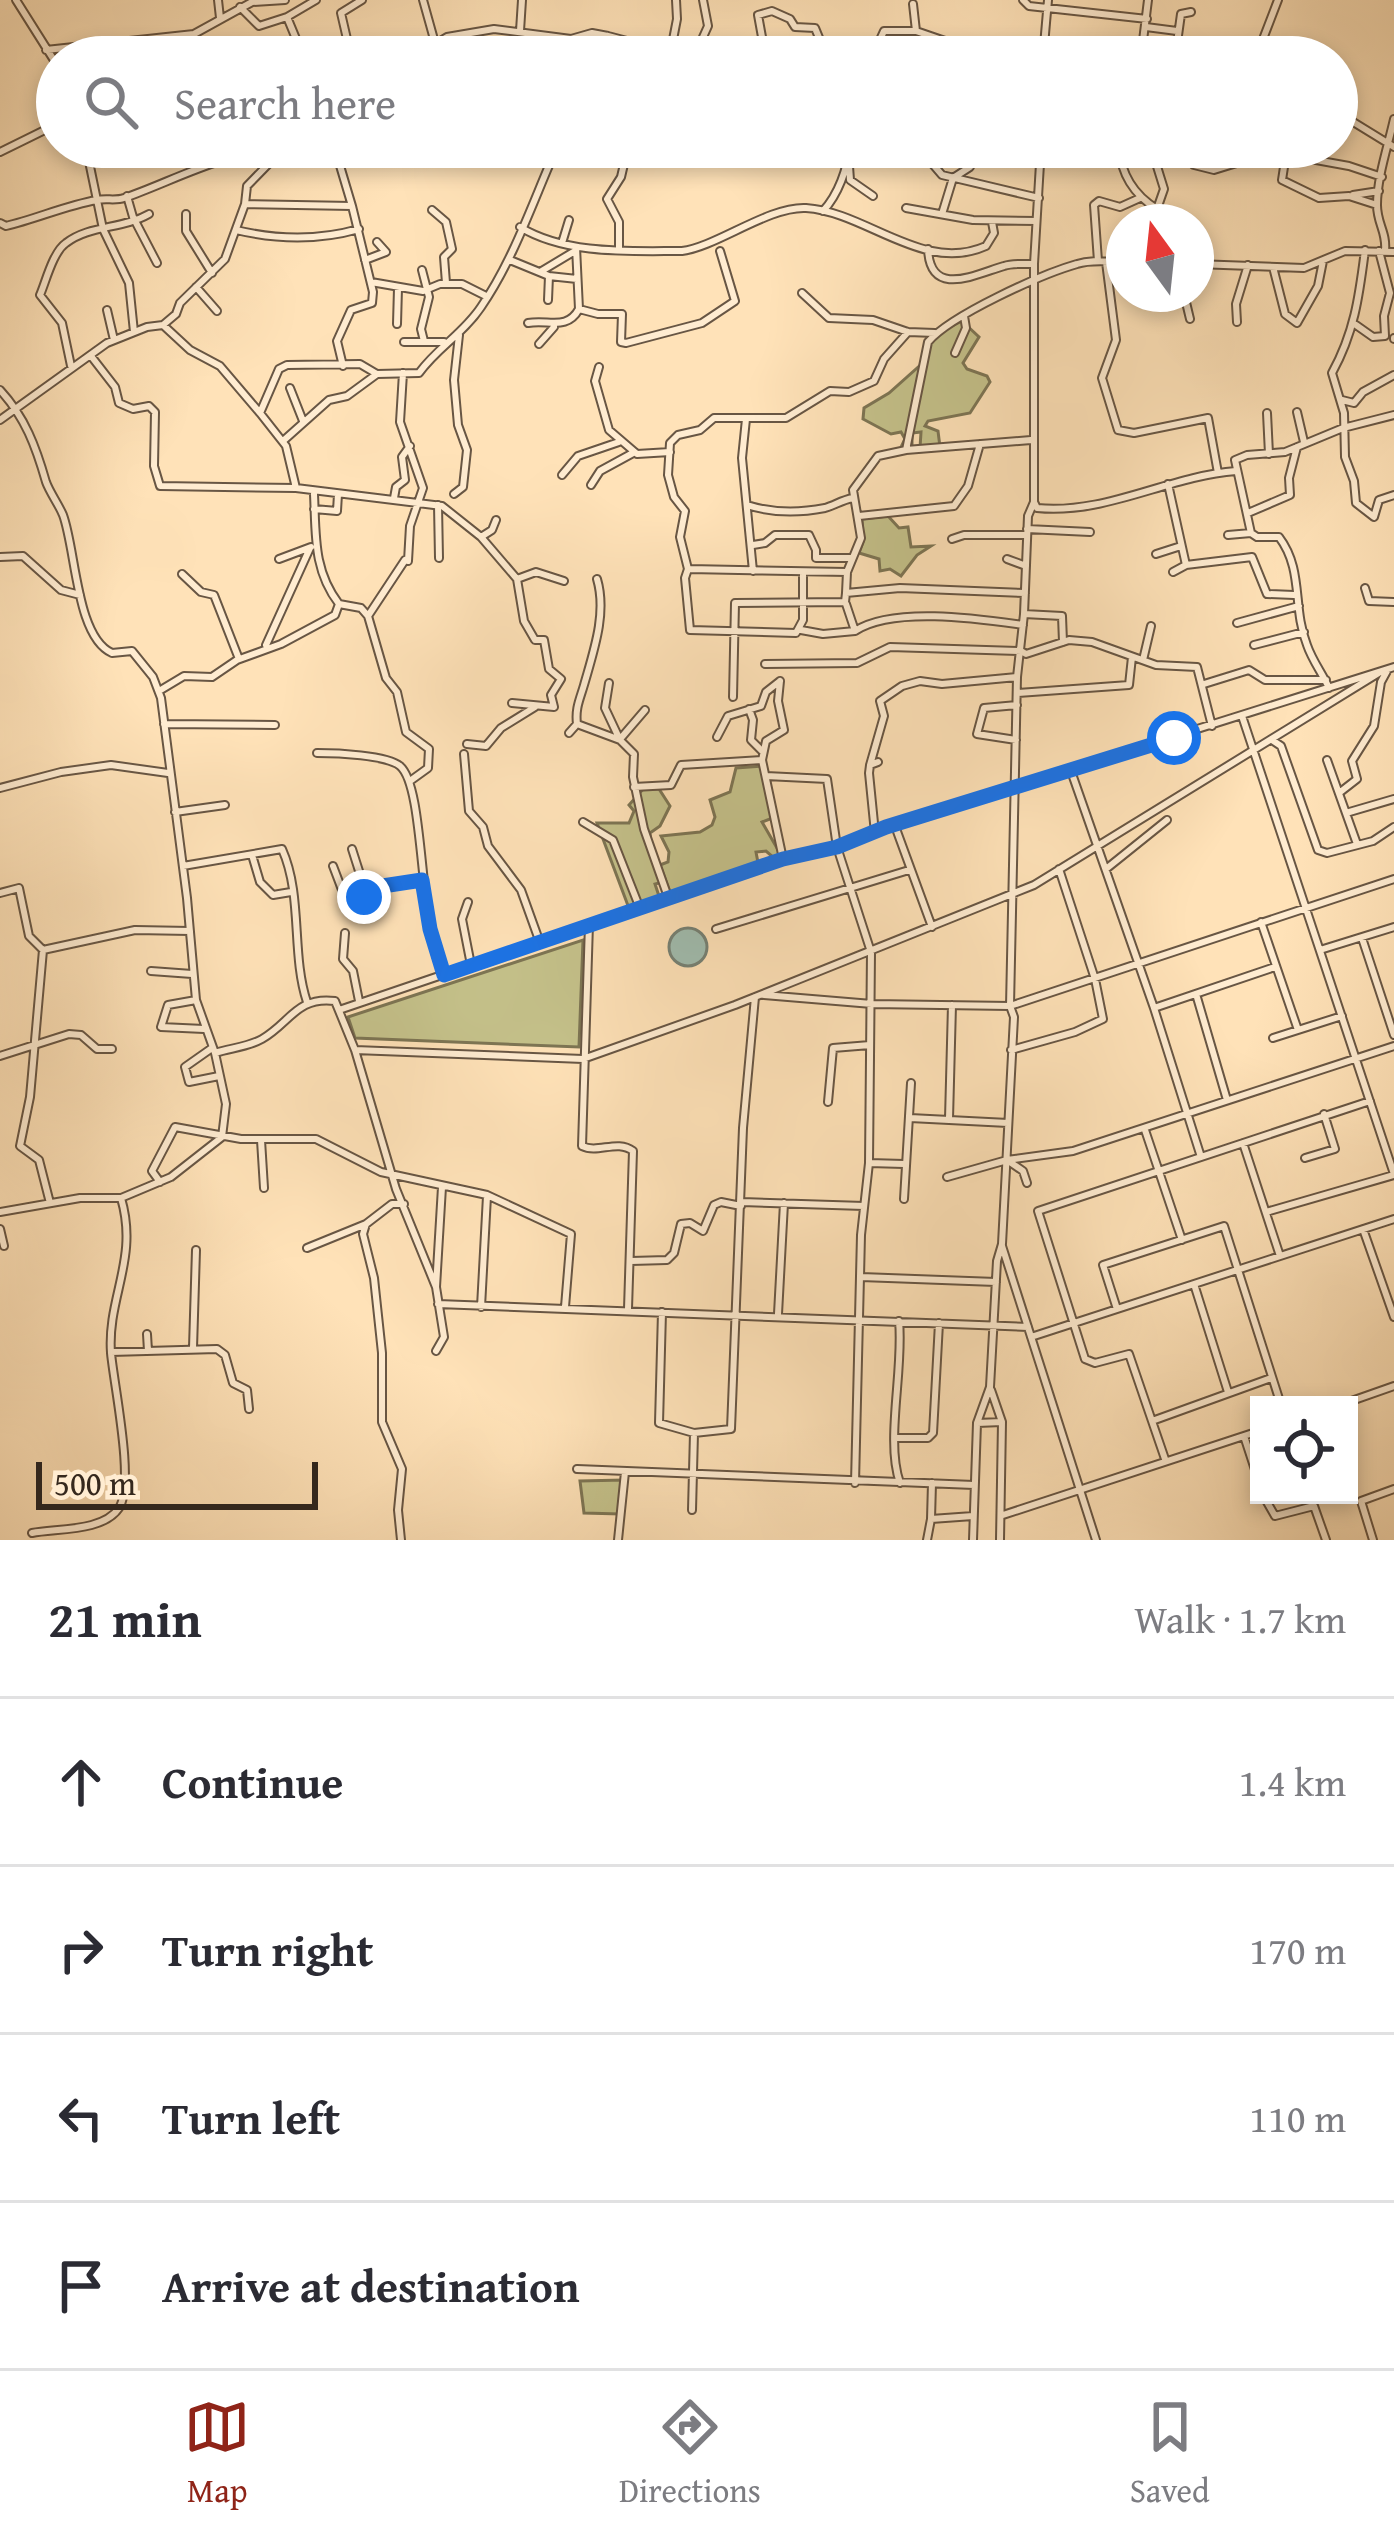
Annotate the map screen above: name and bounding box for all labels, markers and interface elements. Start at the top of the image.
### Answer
search box [36,36,1358,168]
icon: search [78,69,144,135]
text: Search here [174,70,396,135]
north arrow [1106,204,1214,312]
route start [1147,711,1201,765]
route end [337,870,391,924]
map controls [1250,1396,1358,1504]
button: locate [1250,1396,1358,1504]
scale bar [36,1456,318,1509]
text: 500 m [54,1459,136,1507]
text: 21 min [48,1581,202,1656]
text: Walk · 1.7 km [1134,1590,1346,1647]
icon: ahead [48,1749,114,1815]
text: Continue [162,1749,343,1814]
text: 1.4 km [1239,1753,1346,1810]
icon: right [48,1917,114,1983]
text: Turn right [162,1917,374,1982]
text: 170 m [1249,1921,1346,1978]
icon: left [48,2085,114,2151]
text: Turn left [162,2085,340,2150]
text: 110 m [1249,2089,1346,2146]
icon: arrive [48,2253,114,2319]
text: Arrive at destination [162,2253,580,2318]
tab: Map [184,2394,250,2514]
tab: Directions [619,2394,761,2514]
tab: Saved [1130,2394,1210,2514]

